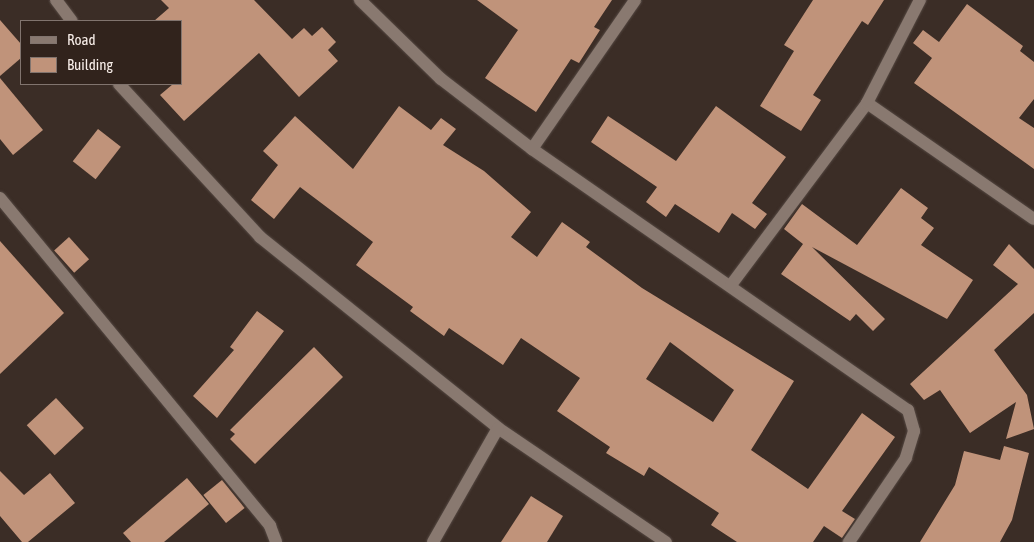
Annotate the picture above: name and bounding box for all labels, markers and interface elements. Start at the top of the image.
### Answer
legend [20,20,182,85]
text: Road [67,31,96,48]
text: Building [67,56,113,73]

